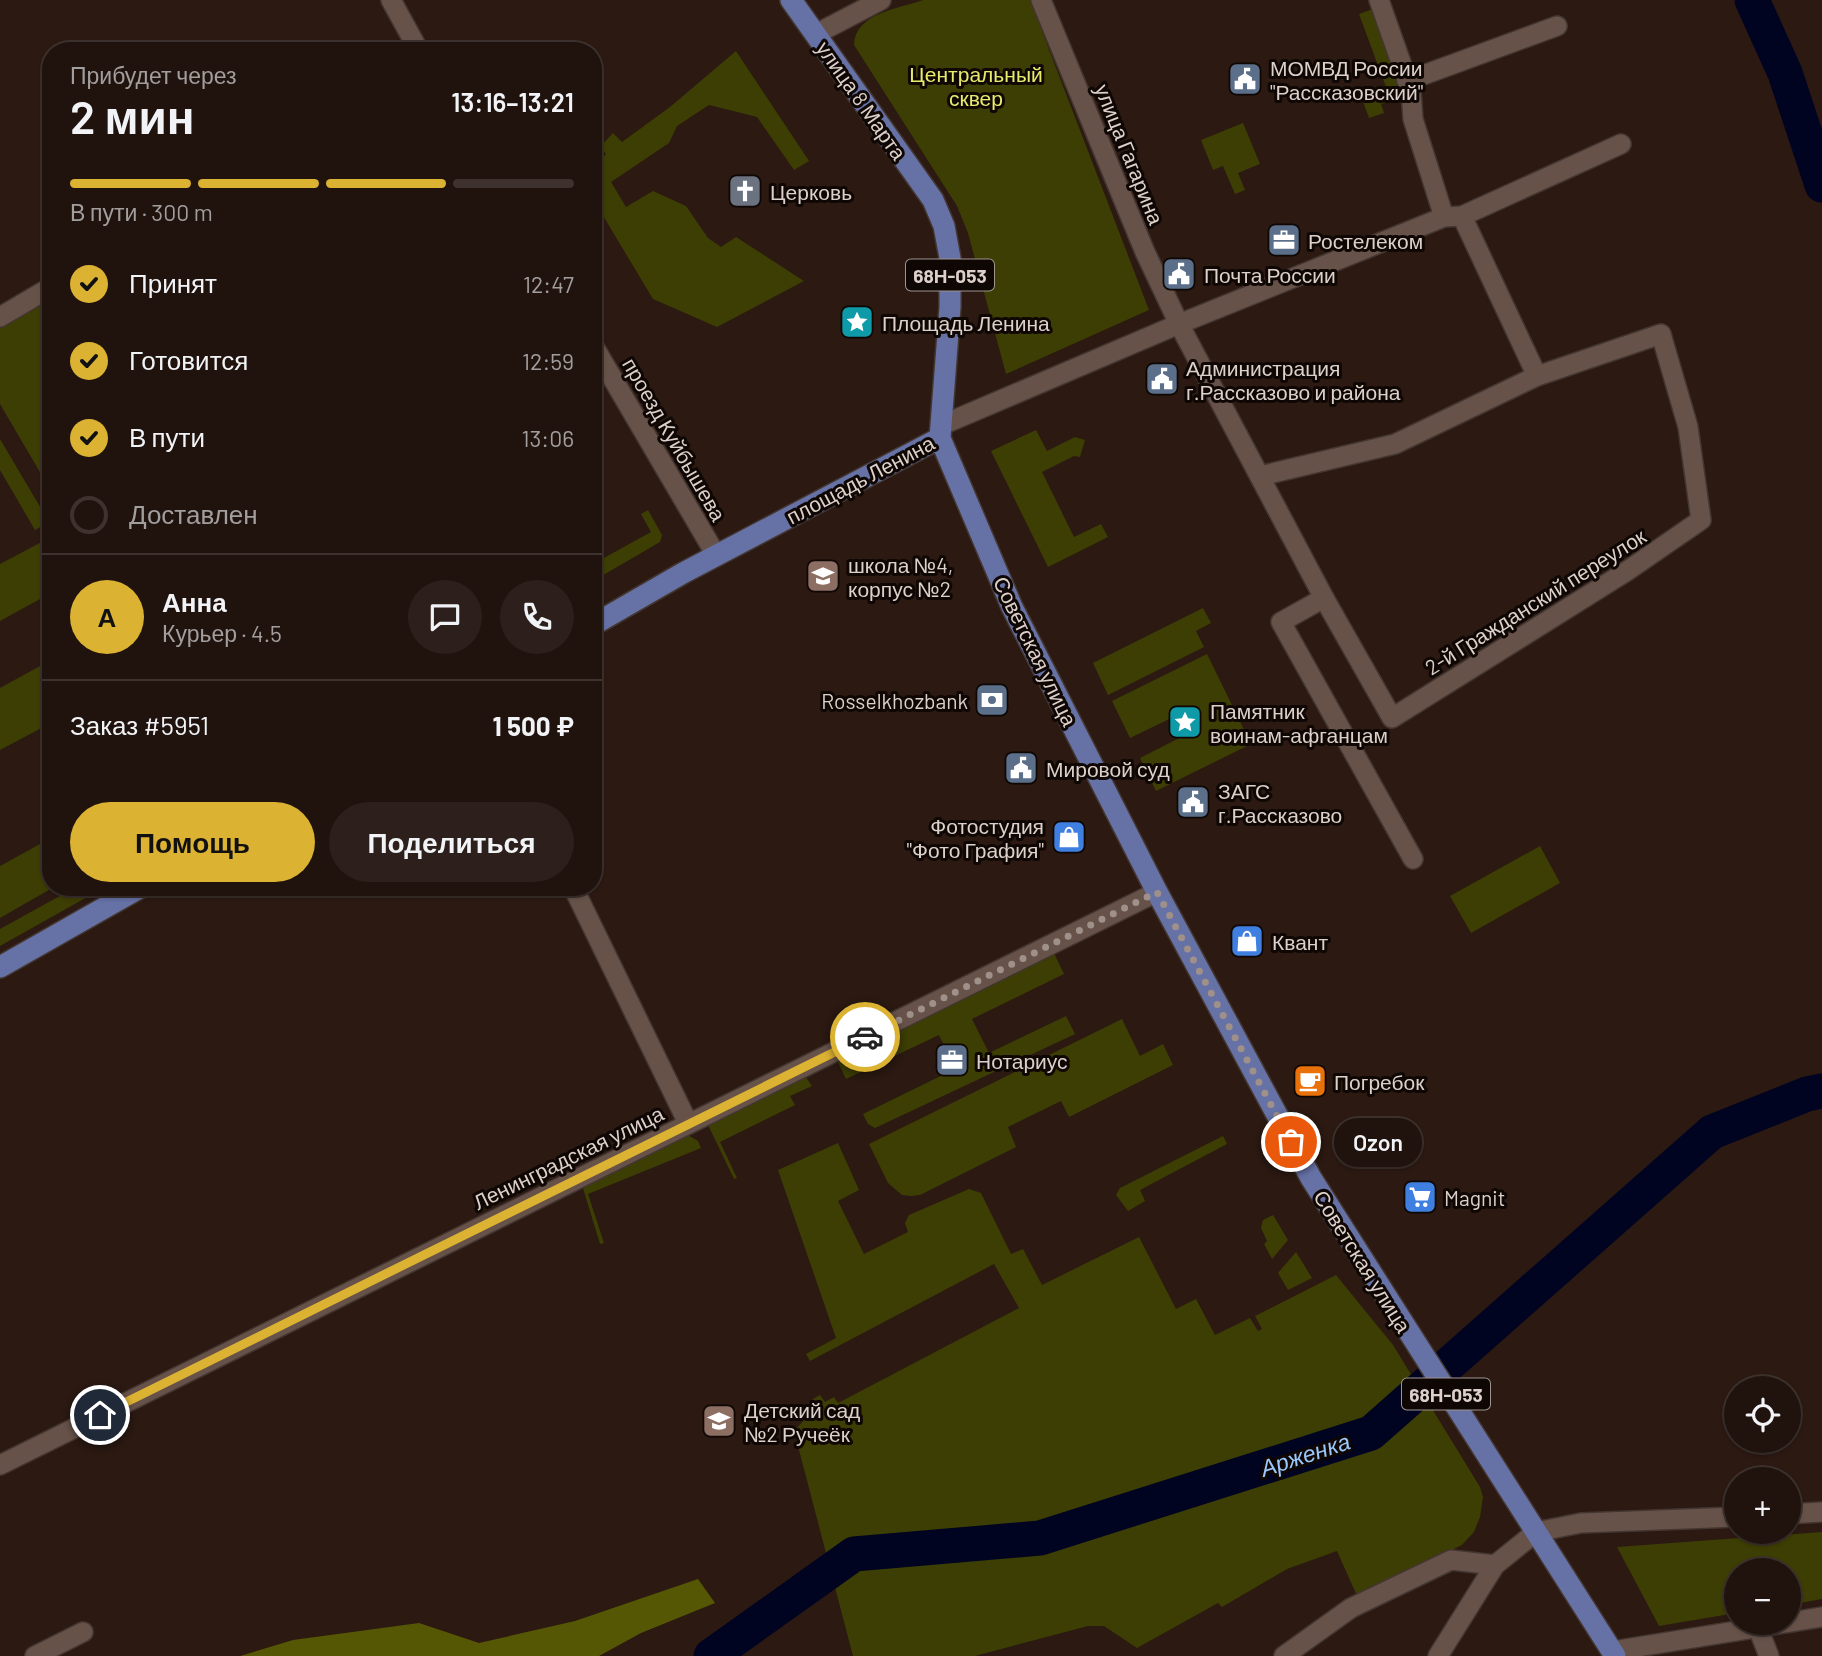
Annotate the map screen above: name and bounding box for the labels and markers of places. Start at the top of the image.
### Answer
place label: МОМВД России "Рассказовский" [1270,55,1423,104]
public building icon: МОМВД России "Рассказовский" [1226,60,1264,98]
church icon: Церковь [726,172,764,210]
place label: Церковь [770,179,852,204]
office icon: Ростелеком [1265,221,1303,259]
place label: Ростелеком [1308,228,1423,253]
public building icon: Почта России [1160,255,1198,293]
place label: Почта России [1204,262,1336,287]
place icon: Площадь Ленина [838,303,876,341]
place label: Площадь Ленина [882,310,1050,335]
place label: Администрация г.Рассказово и района [1186,355,1401,404]
public building icon: Администрация г.Рассказово и района [1143,360,1181,398]
place label: школа №4, корпус №2 [848,552,953,601]
school or university icon: школа №4, корпус №2 [804,557,842,595]
bank icon: Rosselkhozbank [973,681,1011,719]
place label: Rosselkhozbank [821,688,968,713]
place label: Памятник воинам-афганцам [1210,698,1388,747]
place icon: Памятник воинам-афганцам [1166,703,1204,741]
public building icon: Мировой суд [1002,749,1040,787]
place label: Мировой суд [1046,756,1170,781]
place label: ЗАГС г.Рассказово [1218,778,1342,827]
public building icon: ЗАГС г.Рассказово [1174,783,1212,821]
place label: Фотостудия "Фото Графия" [907,813,1044,862]
shop icon: Фотостудия "Фото Графия" [1050,818,1088,856]
shop icon: Квант [1228,922,1266,960]
place label: Квант [1272,929,1328,954]
office icon: Нотариус [933,1041,971,1079]
place label: Нотариус [976,1048,1068,1073]
cafe icon: Погребок [1291,1062,1329,1100]
place label: Погребок [1334,1069,1425,1094]
pin [1261,1112,1321,1172]
callout: Ozon [1333,1118,1420,1166]
supermarket icon: Magnit [1401,1178,1439,1216]
place label: Magnit [1444,1185,1505,1210]
pin [70,1385,130,1445]
place label: Детский сад №2 Ручеёк [744,1397,860,1446]
school or university icon: Детский сад №2 Ручеёк [700,1402,738,1440]

